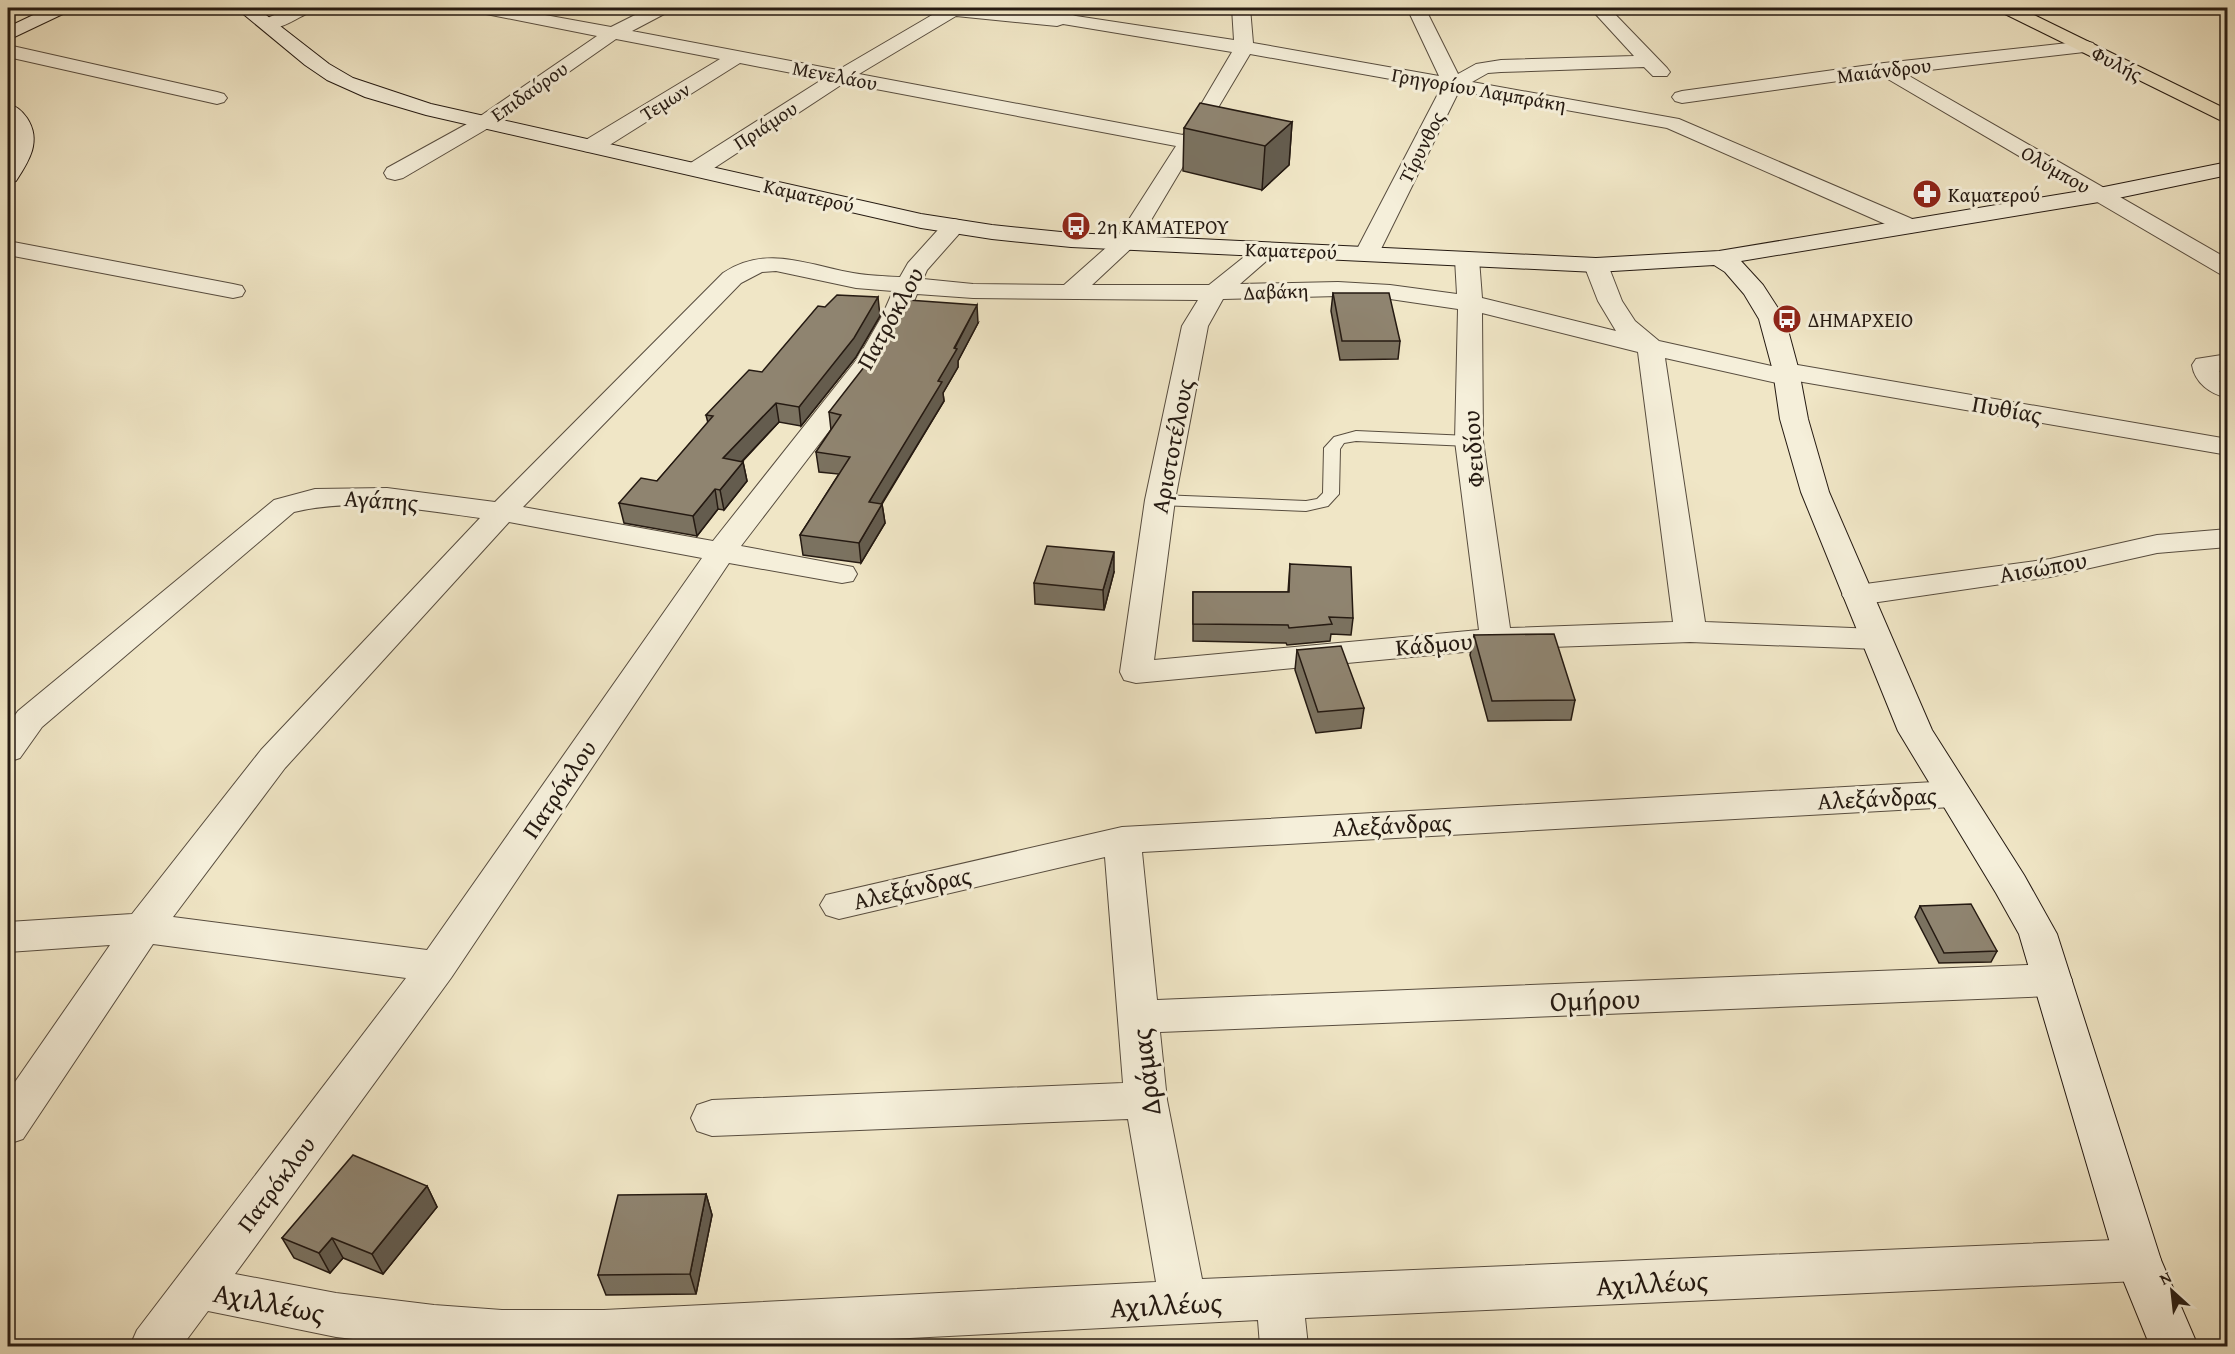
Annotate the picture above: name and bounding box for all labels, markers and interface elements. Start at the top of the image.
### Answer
street label: Φυλής [2087,38,2148,88]
street label: Μαιάνδρου [1835,50,1933,90]
street label: Μενελάου [790,53,880,97]
street label: Επιδαύρου [484,54,574,128]
street label: Γρηγορίου Λαμπράκη [1390,59,1568,119]
street label: Τεμων [634,74,696,128]
street label: Πριάμου [727,93,803,157]
street label: Τίρυνθος [1391,106,1452,188]
street label: Ολύμπου [2016,138,2096,200]
street label: Καματερού [761,171,857,219]
pharmacy icon: Καματερού [1911,178,1943,210]
place label: Καματερού [1948,180,2040,209]
bus stop icon: 2η ΚΑΜΑΤΕΡΟΥ [1060,210,1092,242]
place label: 2η ΚΑΜΑΤΕΡΟΥ [1097,212,1229,241]
street label: Καματερού [1245,234,1337,266]
street label: Πατρόκλου [848,260,932,376]
street label: Δαβάκη [1243,275,1309,307]
bus stop icon: ΔΗΜΑΡΧΕΙΟ [1771,303,1803,335]
place label: ΔΗΜΑΡΧΕΙΟ [1808,305,1913,334]
street label: Αριστοτέλους [1142,376,1202,516]
street label: Πυθίας [1969,386,2045,432]
street label: Φειδίου [1453,409,1493,489]
street label: Αγάπης [343,480,419,520]
street label: Αισώπου [1996,542,2090,592]
street label: Κάδμου [1394,623,1474,665]
street label: Πατρόκλου [513,733,605,845]
street label: Αλεξάνδρας [1816,777,1938,819]
street label: Αλεξάνδρας [1331,804,1453,846]
street label: Αλεξάνδρας [850,857,974,919]
street label: Ομήρου [1549,977,1641,1021]
street label: Δράμας [1119,1026,1171,1118]
street label: Πατρόκλου [228,1129,324,1239]
street label: Αχιλλέως [1595,1259,1709,1305]
north arrow [2142,1261,2202,1321]
text: N [2155,1264,2176,1291]
street label: Αχιλλέως [210,1271,328,1333]
street label: Αχιλλέως [1109,1281,1223,1327]

